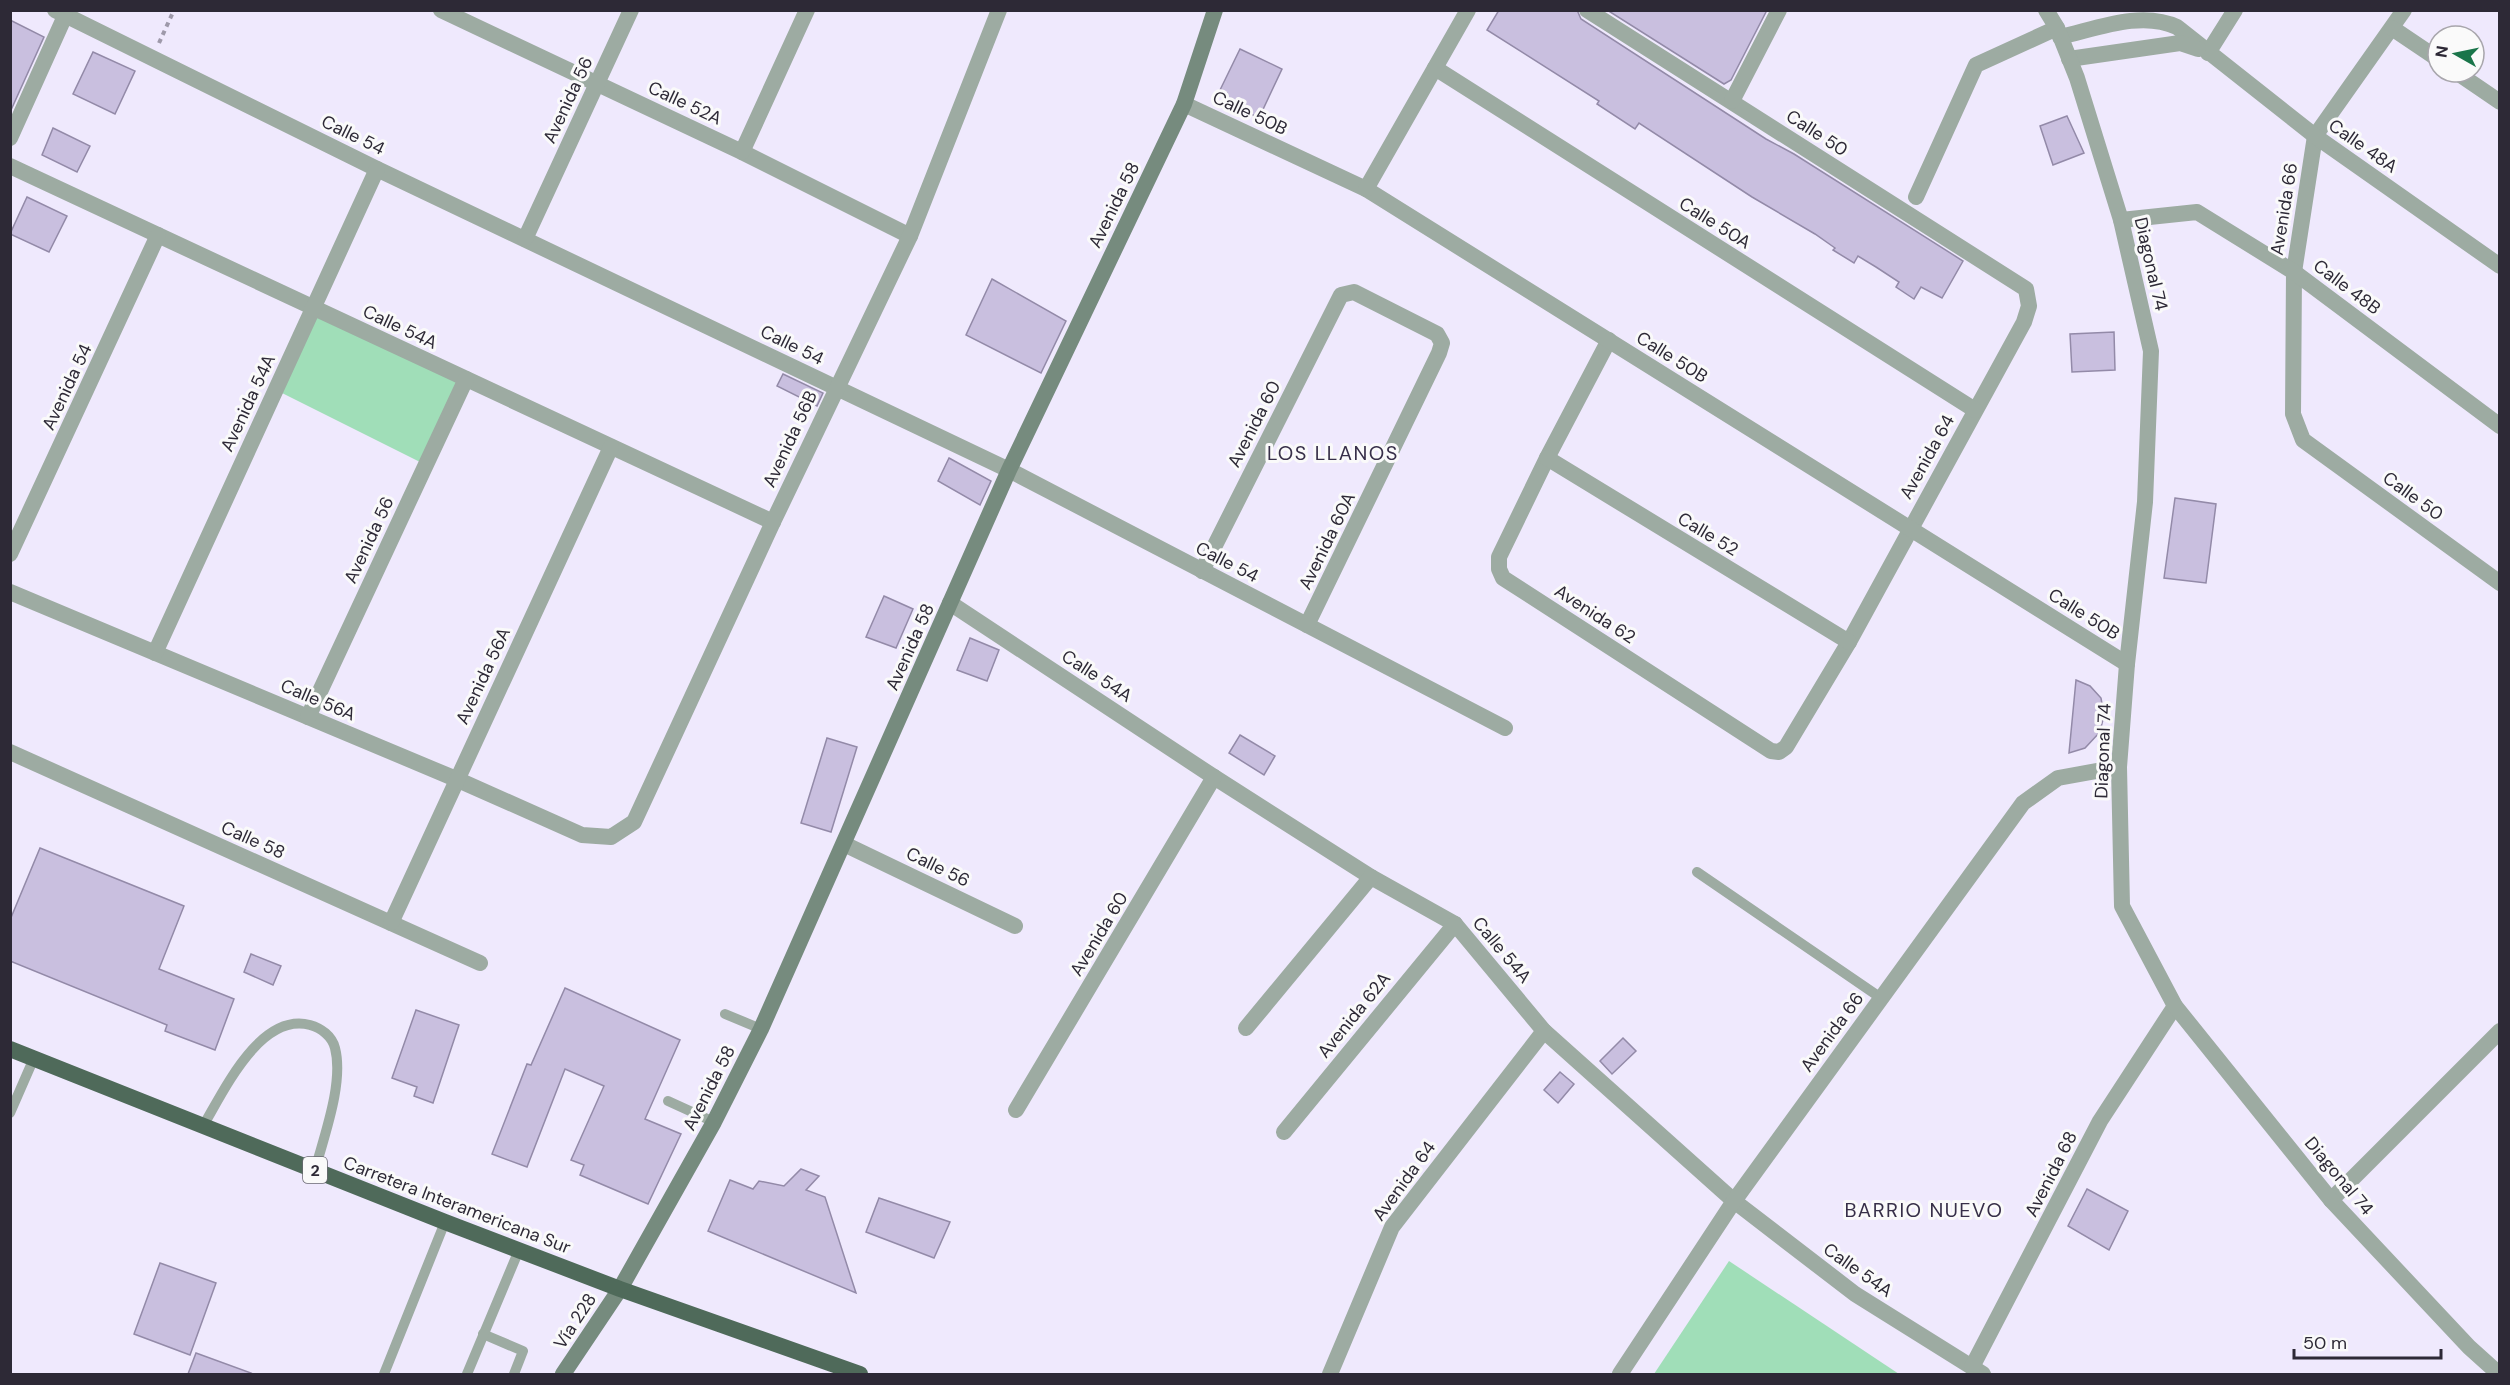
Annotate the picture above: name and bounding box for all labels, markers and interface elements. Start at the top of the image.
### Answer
north arrow [2426,24,2486,84]
text: N [2430,44,2453,59]
street label: Avenida 56 [537,53,599,147]
street label: Calle 52A [644,75,726,131]
street label: Calle 50B [1209,85,1291,141]
street label: Calle 50 [1782,104,1852,162]
street label: Calle 54 [317,109,389,161]
street label: Calle 48A [2324,114,2402,179]
street label: Avenida 58 [1083,158,1145,252]
street label: Avenida 66 [2265,161,2303,257]
street label: Calle 50A [1675,192,1755,254]
street label: Diagonal 74 [2129,215,2173,313]
street label: Calle 48B [2308,254,2386,320]
street label: Calle 54A [359,299,441,355]
street label: Calle 54 [756,319,828,371]
street label: Calle 50B [1632,326,1712,388]
street label: Avenida 54 [37,340,97,434]
street label: Avenida 54A [215,350,281,456]
street label: Avenida 60 [1222,376,1286,472]
street label: Avenida 56B [757,387,823,491]
street label: Avenida 64 [1894,410,1960,504]
district label: LOS LLANOS [1267,440,1399,466]
street label: Calle 50 [2378,466,2448,526]
street label: Avenida 60A [1293,488,1361,594]
street label: Avenida 56 [338,493,400,587]
street label: Calle 52 [1673,507,1743,561]
street label: Calle 54 [1191,536,1263,588]
street label: Avenida 62 [1550,579,1640,649]
street label: Calle 50B [2044,583,2124,645]
street label: Avenida 58 [880,600,940,694]
street label: Avenida 56A [450,624,516,728]
street label: Calle 54A [1057,644,1137,708]
street label: Calle 56A [277,673,359,727]
street label: Diagonal 74 [2089,703,2117,799]
street label: Calle 58 [217,815,289,865]
street label: Calle 56 [902,841,974,893]
street label: Avenida 60 [1064,887,1134,981]
street label: Calle 54A [1467,912,1537,988]
street label: Avenida 62A [1312,967,1396,1063]
street label: Avenida 66 [1795,987,1869,1077]
street label: Avenida 58 [677,1041,741,1135]
street label: Avenida 68 [2019,1127,2083,1221]
street label: Diagonal 74 [2299,1132,2379,1220]
street label: Avenida 64 [1367,1136,1441,1226]
street label: Carretera Interamericana Sur [340,1151,574,1260]
road number: 2 [303,1157,327,1183]
district label: BARRIO NUEVO [1845,1197,2003,1223]
street label: Calle 54A [1819,1237,1898,1303]
street label: Vía 228 [548,1288,602,1354]
scale bar [2294,1322,2441,1360]
text: 50 m [2303,1331,2347,1355]

